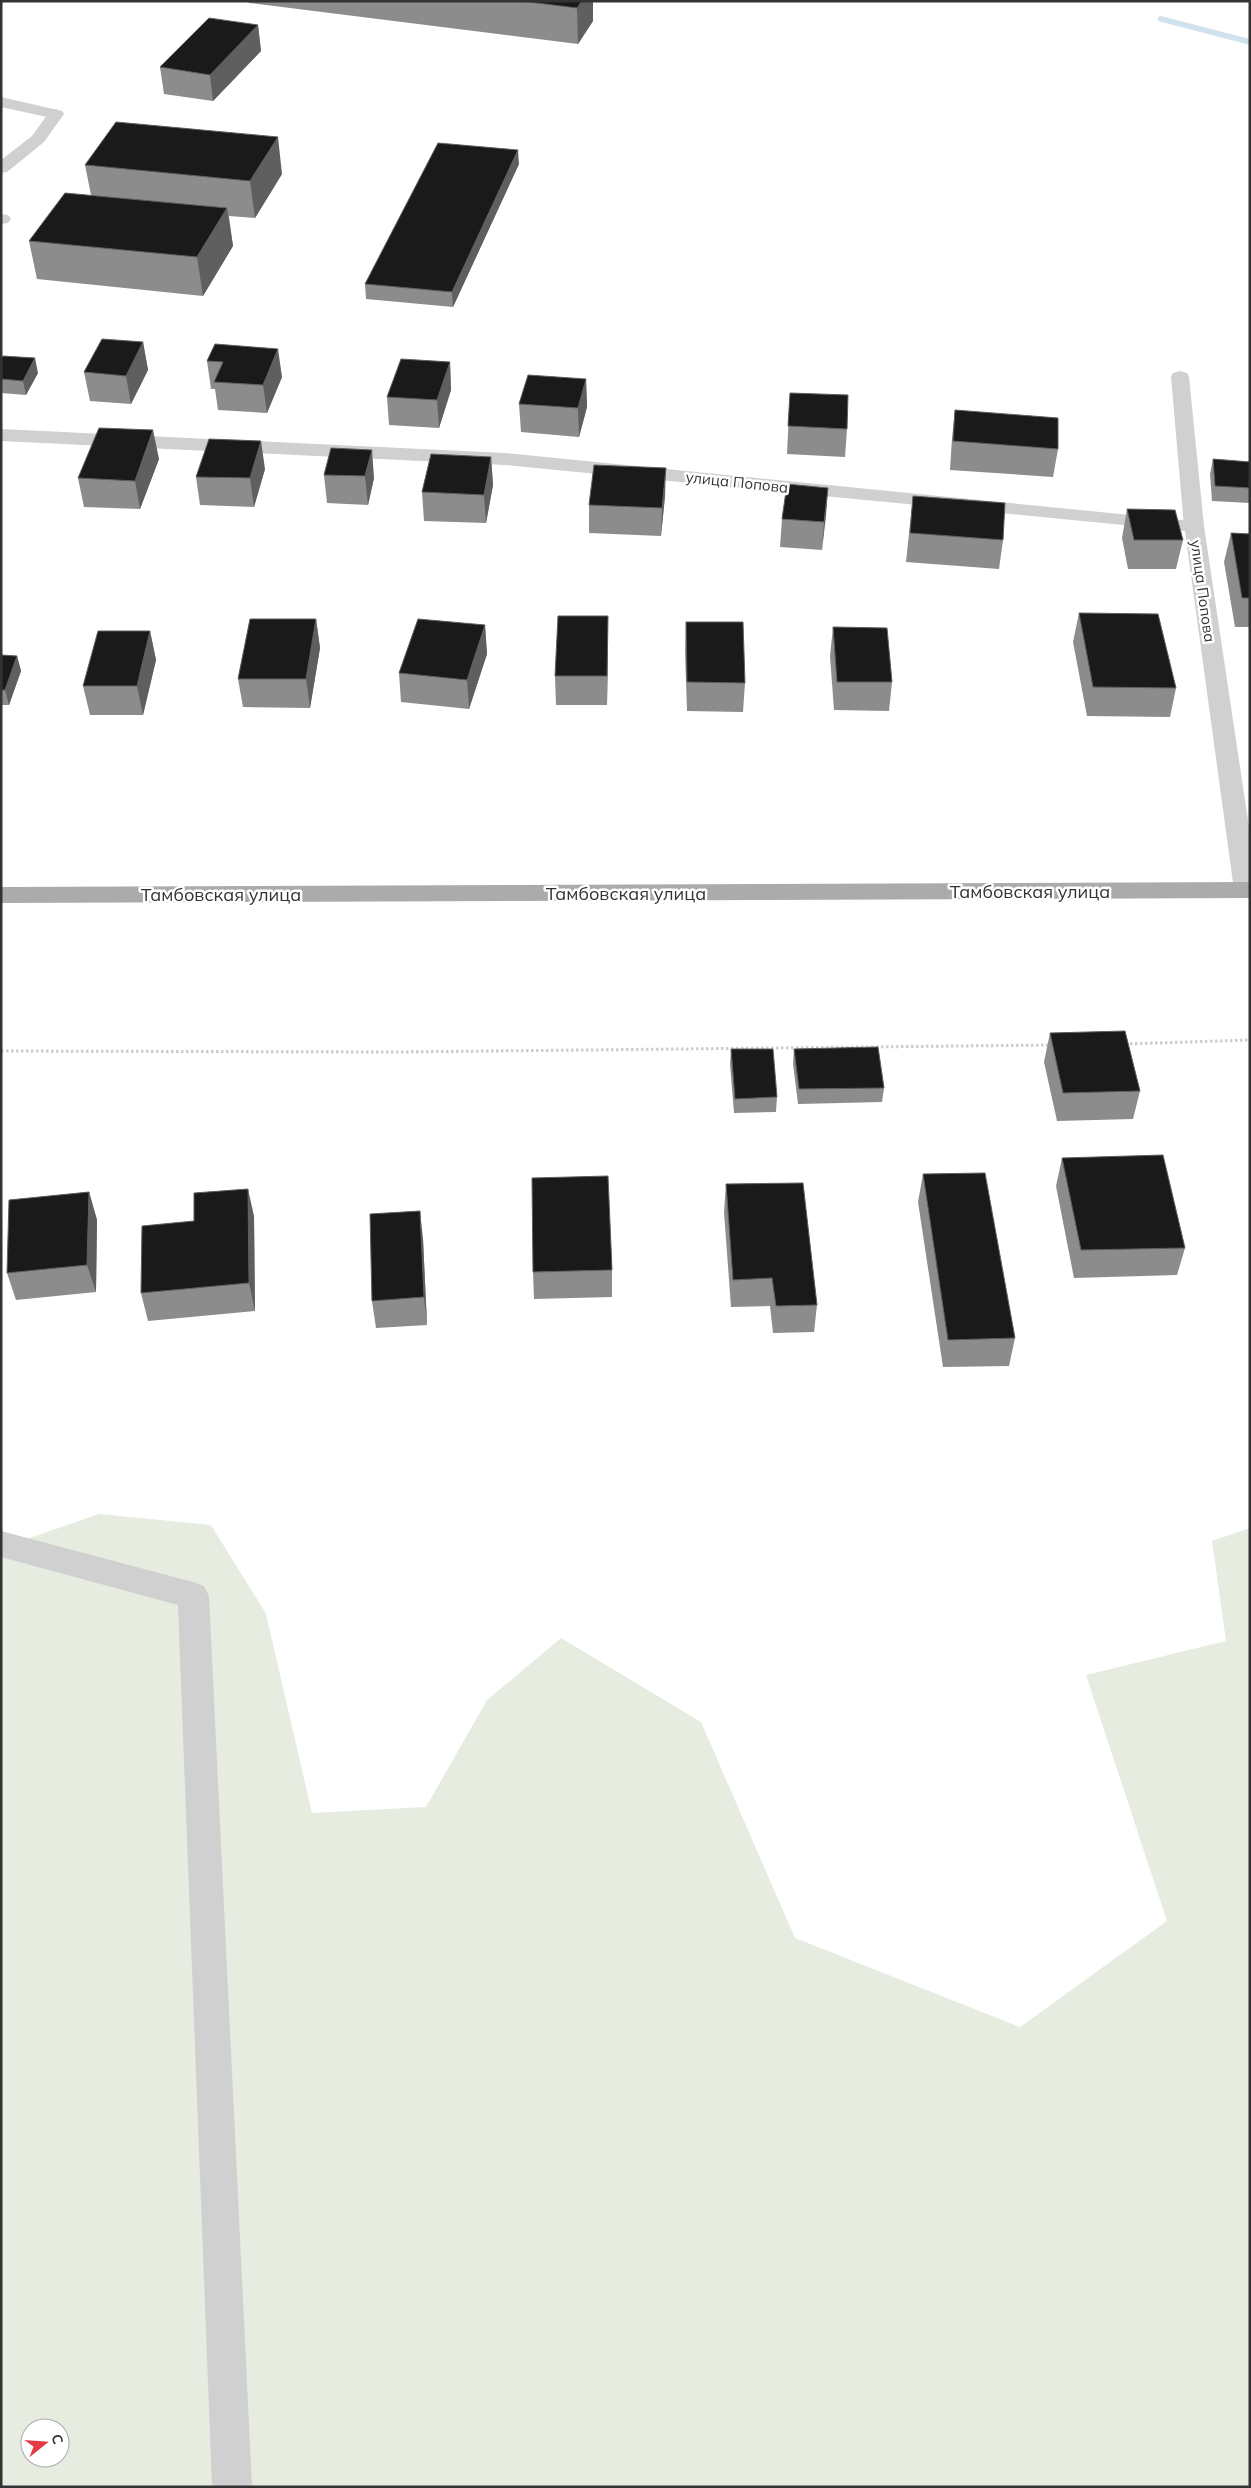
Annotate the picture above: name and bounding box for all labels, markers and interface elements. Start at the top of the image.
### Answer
street label: улица Попова [685,467,789,497]
street label: улица Попова [1186,539,1220,643]
street label: Тамбовская улица [950,880,1110,903]
street label: Тамбовская улица [546,882,706,905]
street label: Тамбовская улица [141,883,301,906]
north arrow [20,2418,70,2468]
text: С [47,2432,67,2446]

